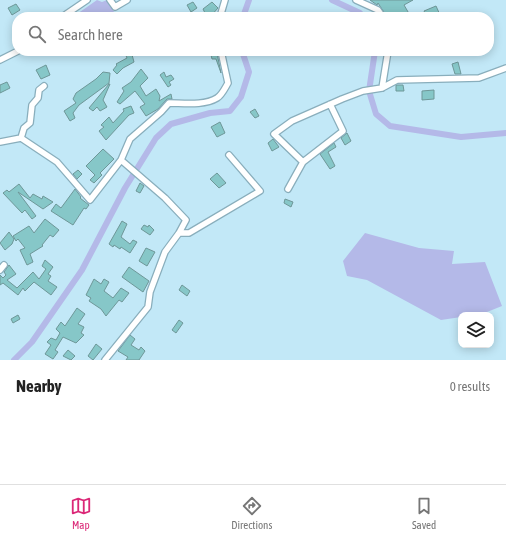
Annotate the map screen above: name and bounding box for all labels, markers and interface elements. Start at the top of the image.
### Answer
search box [12,12,494,56]
icon: search [26,23,48,45]
text: Search here [58,26,123,43]
map controls [458,312,494,348]
button: layers [458,312,494,348]
text: Nearby [16,376,62,396]
text: 0 results [450,379,490,394]
tab: Map [70,495,92,531]
tab: Directions [231,495,272,531]
tab: Saved [412,495,436,531]

